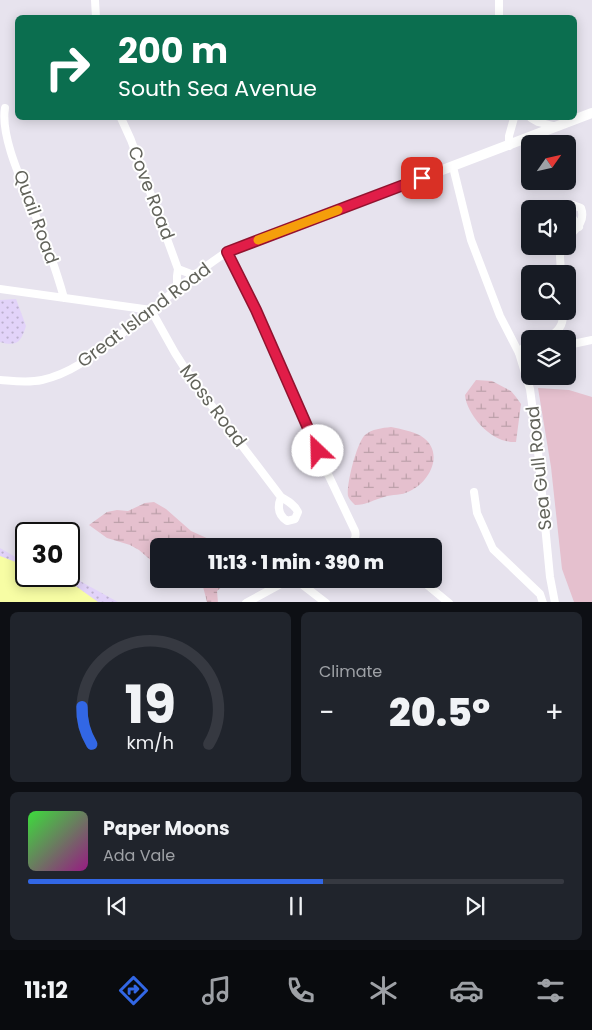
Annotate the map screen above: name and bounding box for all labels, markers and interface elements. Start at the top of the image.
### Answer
text: 200 m [118,26,228,75]
icon: right [35,35,100,100]
text: South Sea Avenue [118,73,317,104]
north arrow [521,135,576,190]
map controls [521,135,576,385]
street label: Cove Road [122,142,181,243]
pin [401,157,443,199]
icon: arrive [408,164,436,192]
street label: Quail Road [8,166,65,267]
button: sound [521,200,576,255]
street label: Great Island Road [72,256,216,373]
button: search [521,265,576,320]
button: layers [521,330,576,385]
street label: Moss Road [174,359,253,452]
street label: Sea Gull Road [520,405,557,531]
position arrow [291,424,343,476]
speed limit sign: 30 [15,522,80,587]
text: 11:13 · 1 min · 390 m [208,549,384,576]
text: Climate [319,660,382,683]
text: 19 [125,668,176,741]
text: 20.5° [389,686,490,739]
text: − [319,693,334,732]
text: + [545,693,564,732]
text: km/h [127,730,174,755]
text: Paper Moons [103,815,230,842]
text: Ada Vale [103,844,175,867]
icon: previous [103,892,131,920]
icon: pause [282,892,310,920]
icon: next [461,892,489,920]
icon: directions [116,973,151,1008]
icon: music [199,973,234,1008]
icon: phone [283,973,318,1008]
icon: climate [366,973,401,1008]
icon: car [449,973,484,1008]
icon: filters [533,973,568,1008]
text: 11:12 [24,975,68,1006]

